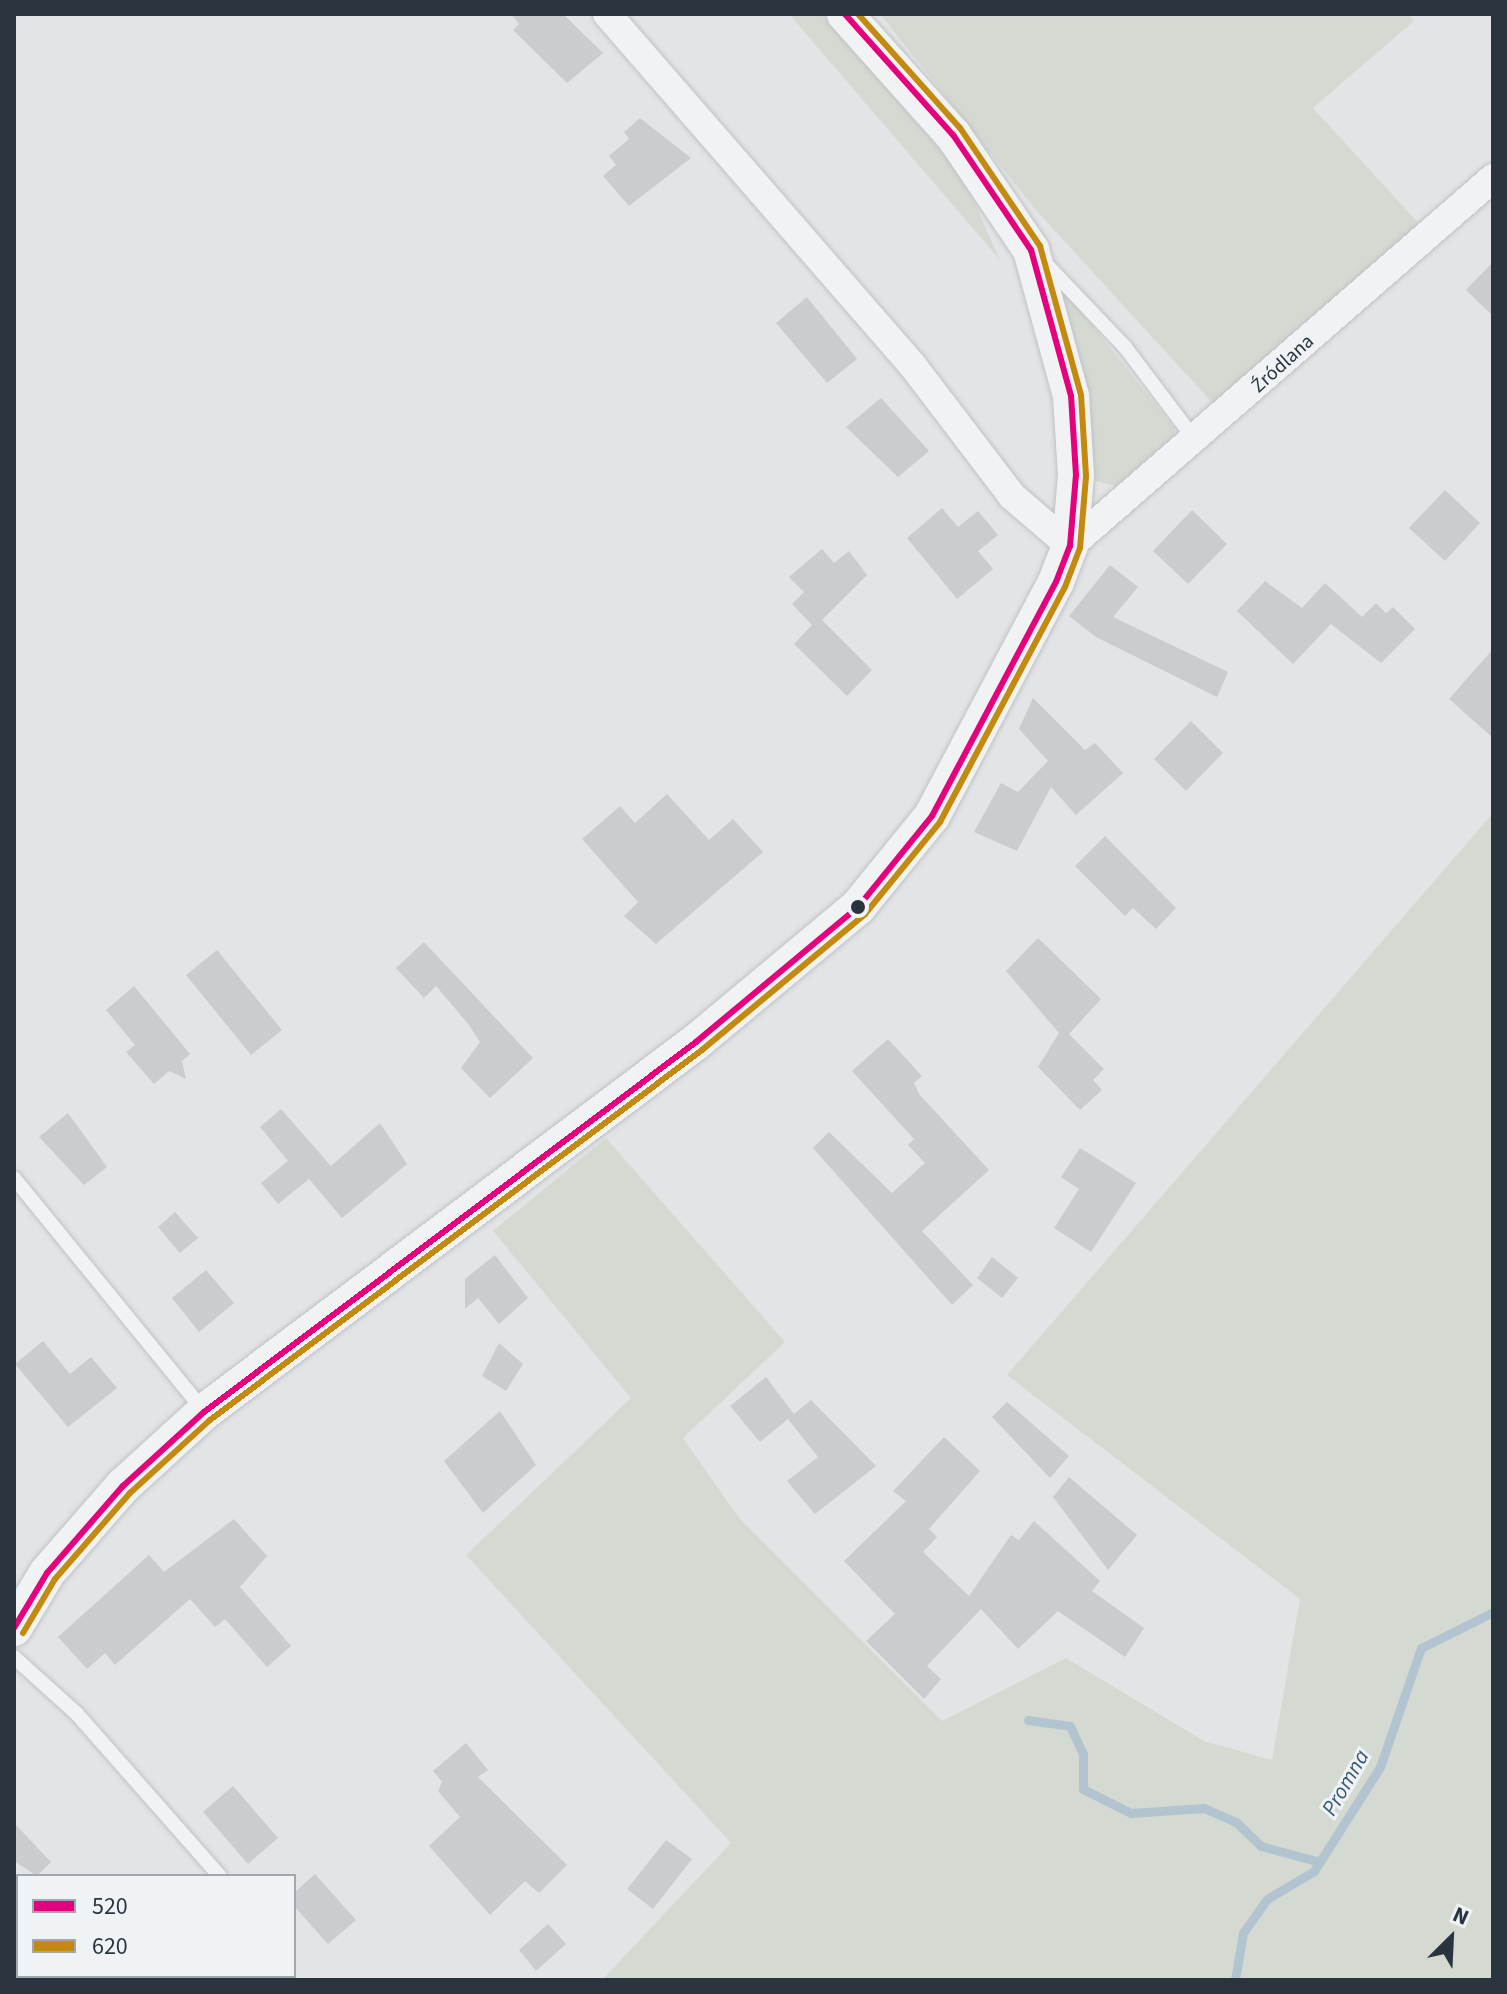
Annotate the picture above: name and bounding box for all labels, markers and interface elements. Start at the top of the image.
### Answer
street label: Źródlana [1247,330,1319,398]
unlabelled marker [850,899,866,915]
water label: Promna [1317,1745,1375,1821]
legend [16,1874,296,1978]
text: 520 [92,1889,128,1924]
north arrow [1411,1898,1491,1978]
text: N [1448,1898,1474,1934]
text: 620 [92,1929,128,1964]

